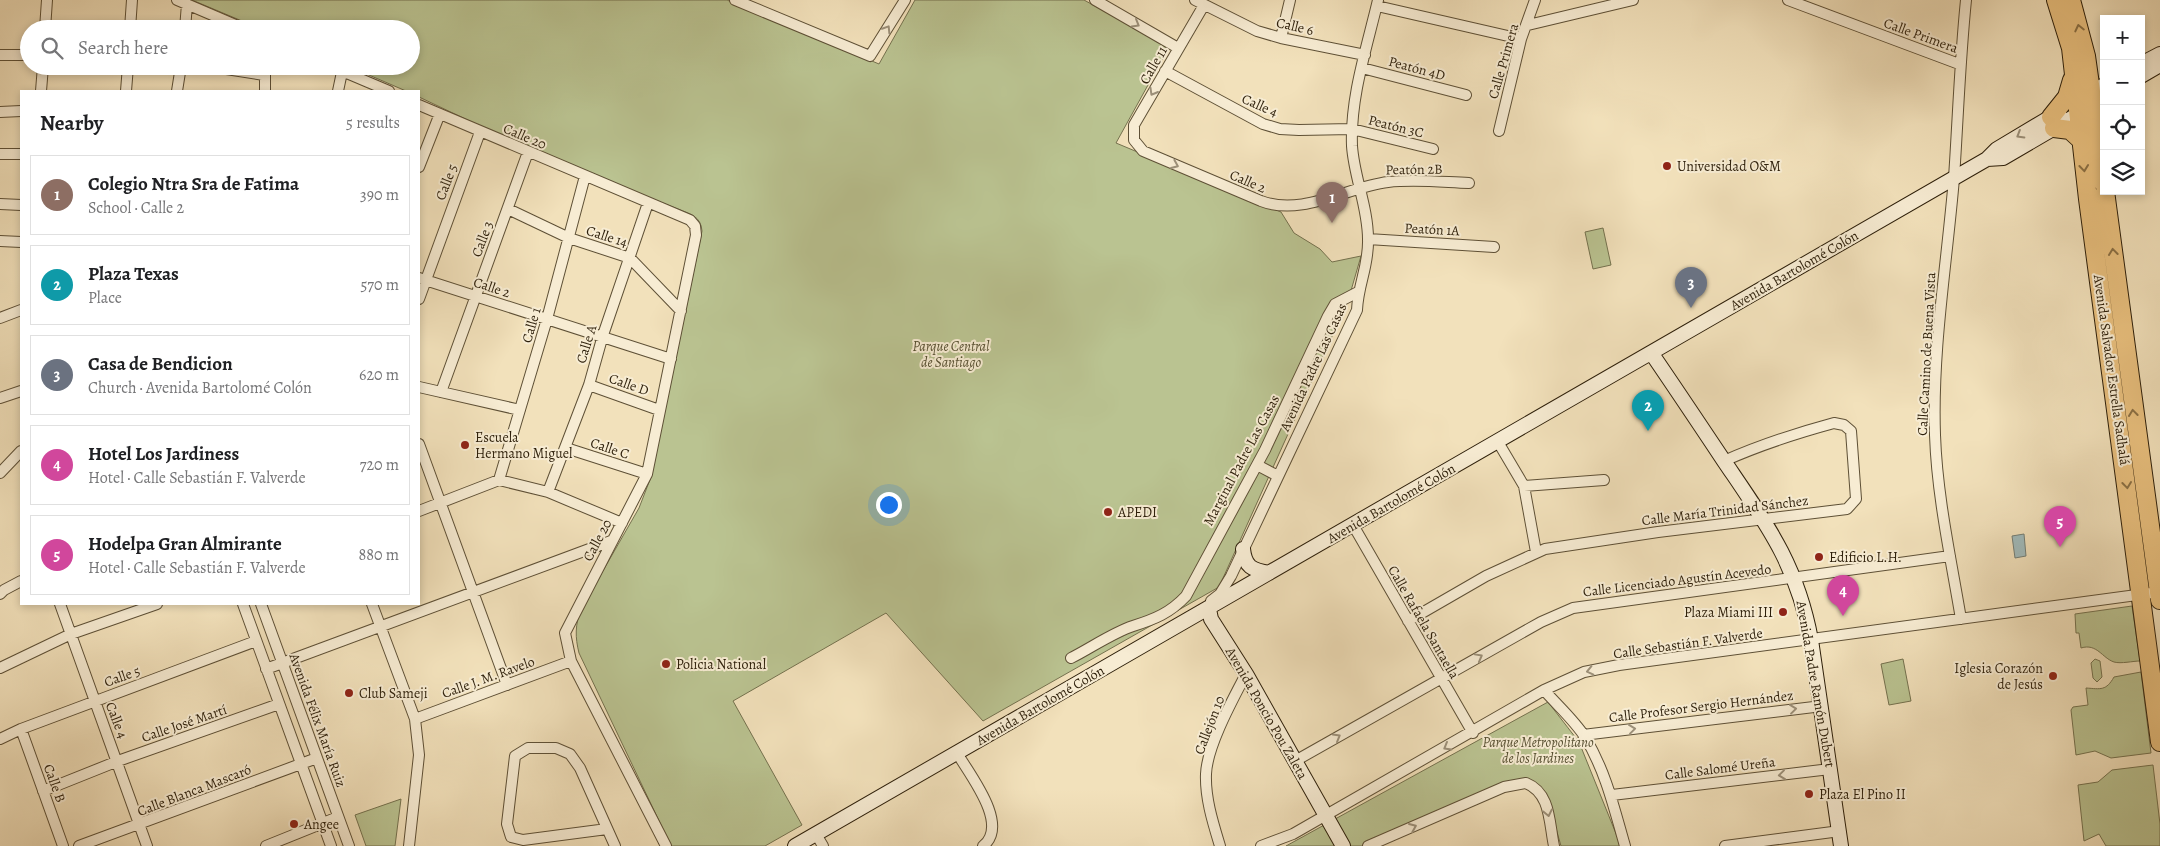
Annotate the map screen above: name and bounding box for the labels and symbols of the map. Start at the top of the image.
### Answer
street label: Calle 6 [1274,13,1315,40]
street label: Calle Primera [1881,13,1961,58]
one-way arrow [1131,17,1140,27]
street label: Calle Primera [1484,21,1523,101]
one-way arrow [2074,24,2085,33]
one-way arrow [880,26,890,35]
street label: Calle 11 [1135,43,1172,88]
street label: Peatón 4D [1386,52,1448,85]
one-way arrow [1149,87,1159,96]
street label: Calle 4 [1239,89,1281,122]
street label: Peatón 3C [1366,110,1426,143]
street label: Calle 20 [500,119,549,154]
one-way arrow [2016,129,2025,139]
place label: Universidad O&M [1677,157,1781,176]
one-way arrow [1170,159,1178,169]
street label: Peatón 2B [1385,160,1443,179]
marker: Universidad O&M [1661,160,1673,172]
street label: Calle 5 [431,161,462,203]
one-way arrow [2079,164,2090,172]
street label: Calle 2 [1227,165,1269,198]
pin: 1 [1316,182,1348,223]
street label: Calle 3 [467,218,498,260]
street label: Peatón 1A [1404,219,1461,240]
street label: Calle 14 [584,221,630,252]
street label: Avenida Bartolomé Colón [1726,226,1862,315]
one-way arrow [2108,248,2118,256]
pin: 3 [1675,267,1707,308]
street label: Calle Camino de Buena Vista [1913,271,1940,436]
street label: Calle 2 [471,273,513,302]
street label: Avenida Salvador Estrella Sadhalá [2089,273,2134,467]
street label: Avenida Padre Las Casas [1275,300,1352,435]
street label: Calle 1 [517,305,546,345]
street label: Calle A [572,322,602,366]
park label: Parque Central de Santiago [912,337,990,372]
street label: Calle D [606,369,651,400]
pin: 2 [1632,390,1664,431]
street label: Marginal Padre Las Casas [1199,391,1284,529]
one-way arrow [2128,409,2139,417]
place label: Escuela Hermano Miguel [475,428,573,463]
street label: Calle C [588,433,632,464]
marker: Escuela Hermano Miguel [459,439,471,451]
street label: Avenida Bartolomé Colón [1323,459,1459,548]
one-way arrow [2122,481,2132,489]
street label: Calle María Trinidad Sánchez [1641,491,1810,530]
your location [876,492,902,518]
place label: APEDI [1117,503,1157,522]
marker: APEDI [1102,506,1114,518]
pin: 5 [2044,506,2076,547]
street label: Calle 20 [578,516,616,565]
place label: Edificio L.H. [1829,548,1902,567]
marker: Edificio L.H. [1813,551,1825,563]
street label: Calle Licenciado Agustín Acevedo [1582,560,1772,601]
street label: Calle Rafaela Santaella [1383,562,1464,683]
pin: 4 [1827,575,1859,616]
street label: Avenida Padre Ramón Dubert [1791,598,1840,769]
place label: Plaza Miami III [1684,603,1773,622]
marker: Plaza Miami III [1777,606,1789,618]
street label: Calle Sebastián F. Valverde [1612,624,1764,663]
street label: Avenida Poncio Pou Zaleta [1220,643,1312,783]
street label: Avenida Félix María Ruiz [284,650,351,790]
street label: Calle J. M. Ravelo [439,652,537,703]
one-way arrow [1473,653,1482,663]
place label: Policia National [676,655,767,674]
marker: Policia National [660,658,672,670]
place label: Iglesia Corazón de Jesús [1954,659,2043,694]
street label: Calle 5 [101,661,143,692]
street label: Avenida Bartolomé Colón [972,661,1108,750]
one-way arrow [1585,665,1594,676]
marker: Iglesia Corazón de Jesús [2047,670,2059,682]
place label: Club Sameji [359,684,428,703]
street label: Calle Profesor Sergio Hernández [1608,686,1794,727]
marker: Club Sameji [343,687,355,699]
street label: Callejón 10 [1190,693,1229,757]
street label: Calle 4 [101,699,132,741]
street label: Calle José Martí [139,700,229,747]
one-way arrow [1789,704,1797,715]
one-way arrow [1628,724,1636,735]
one-way arrow [1332,733,1341,743]
park label: Parque Metropolitano de los Jardines [1482,733,1594,768]
one-way arrow [1443,741,1452,751]
street label: Calle Salomé Ureña [1664,752,1777,785]
street label: Calle Blanca Mascaró [134,760,254,821]
street label: Calle B [39,761,70,805]
one-way arrow [1778,769,1786,779]
place label: Plaza El Pino II [1819,785,1906,804]
marker: Plaza El Pino II [1803,788,1815,800]
one-way arrow [1542,809,1553,818]
place label: Angee [303,815,339,834]
marker: Angee [288,818,300,830]
one-way arrow [1408,822,1417,833]

